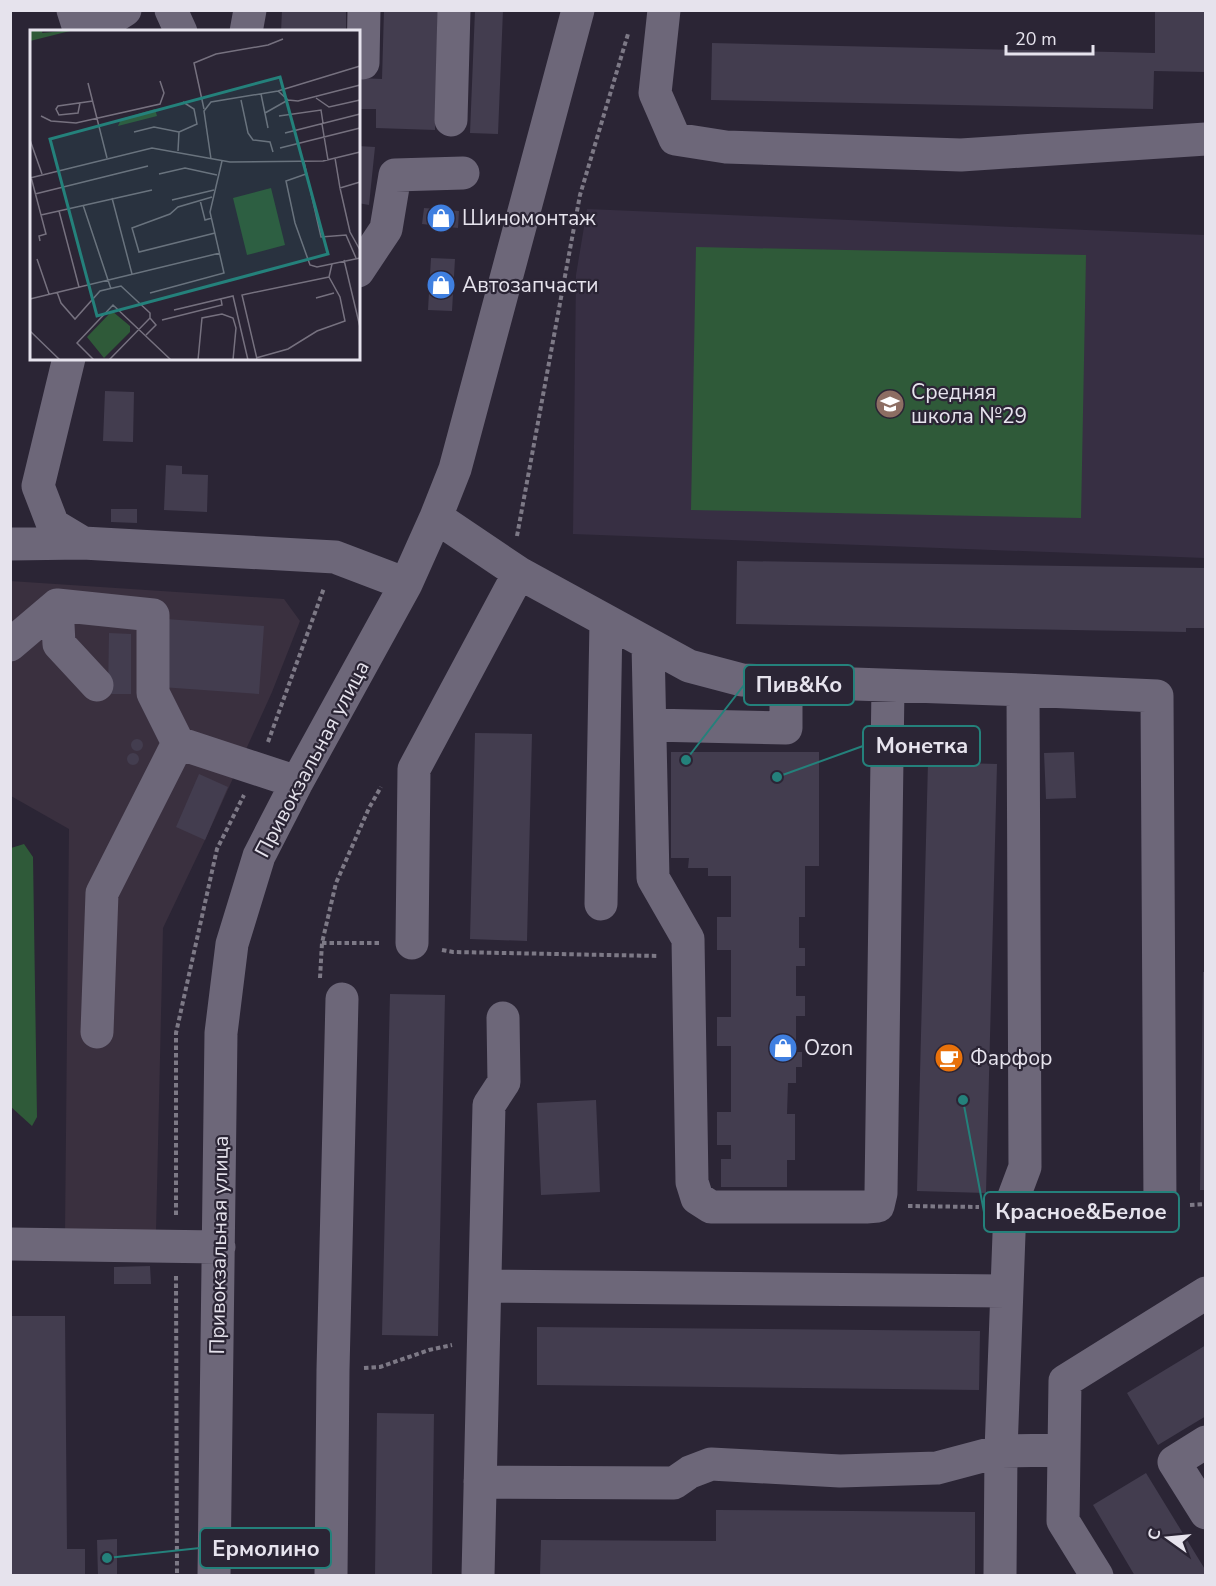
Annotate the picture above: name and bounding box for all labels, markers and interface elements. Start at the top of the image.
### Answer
scale bar [1006,18,1093,56]
text: 20 m [1015,27,1057,51]
inset map [30,30,360,360]
shop icon: Шиномонтаж [425,202,457,234]
place label: Шиномонтаж [462,204,596,232]
shop icon: Автозапчасти [425,269,457,301]
place label: Автозапчасти [462,271,599,299]
place label: Средняя школа №29 [911,378,1027,430]
school or university icon: Средняя школа №29 [874,388,906,420]
street label: Привокзальная улица [248,656,376,862]
callout: Пив&Ко [744,665,854,705]
text: Пив&Ко [756,670,842,700]
callout: Монетка [863,726,980,766]
text: Монетка [876,731,968,761]
shop icon: Ozon [767,1032,799,1064]
place label: Ozon [804,1034,853,1062]
cafe icon: Фарфор [933,1042,965,1074]
place label: Фарфор [970,1044,1053,1072]
street label: Привокзальная улица [203,1135,235,1355]
callout: Красное&Белое [984,1192,1179,1232]
text: Красное&Белое [995,1197,1167,1227]
north arrow [1138,1508,1198,1568]
text: С [1142,1526,1167,1542]
callout: Ермолино [200,1528,331,1568]
text: Ермолино [212,1534,320,1564]

